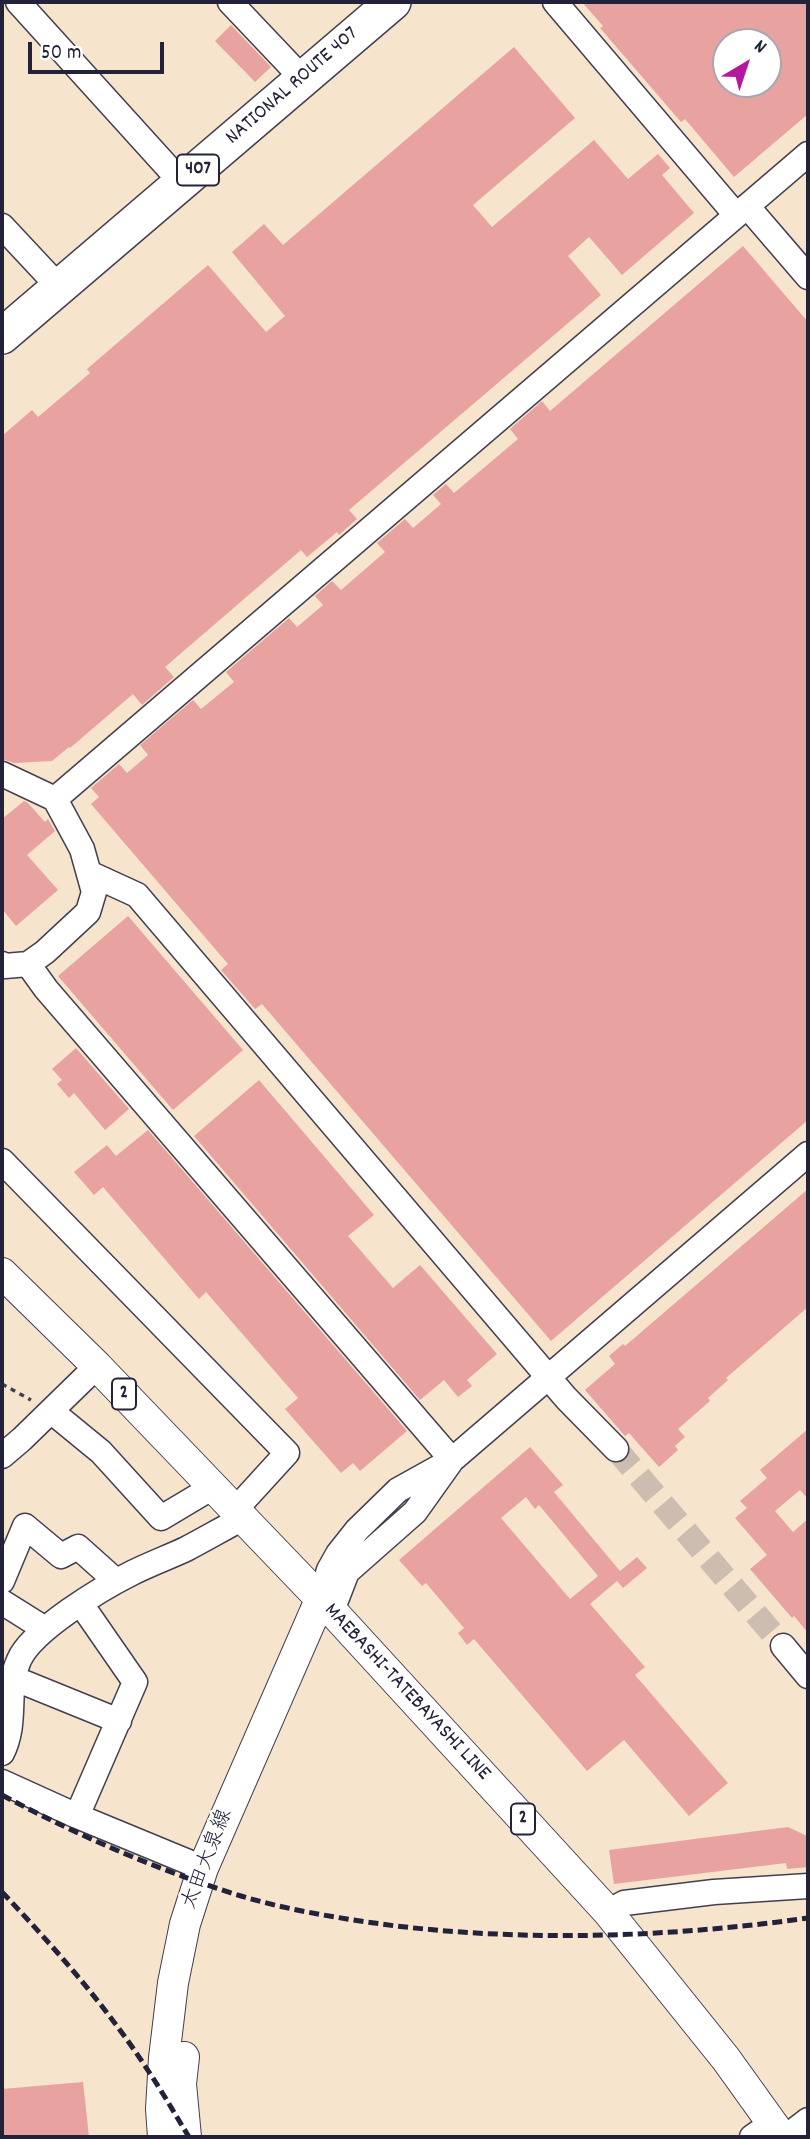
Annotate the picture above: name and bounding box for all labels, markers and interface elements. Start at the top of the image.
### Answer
street label: NATIONAL ROUTE 407 [222,23,364,151]
scale bar [32,28,168,72]
north arrow [712,28,782,98]
text: N [747,34,771,61]
text: 50 m [41,39,81,69]
road number: 407 [177,154,219,186]
road number: 2 [112,1378,136,1410]
street label: MAEBASHI-TATEBAYASHI LINE [317,1599,495,1787]
road number: 2 [511,1803,535,1834]
street label: 太田大泉線 [178,1806,240,1914]

